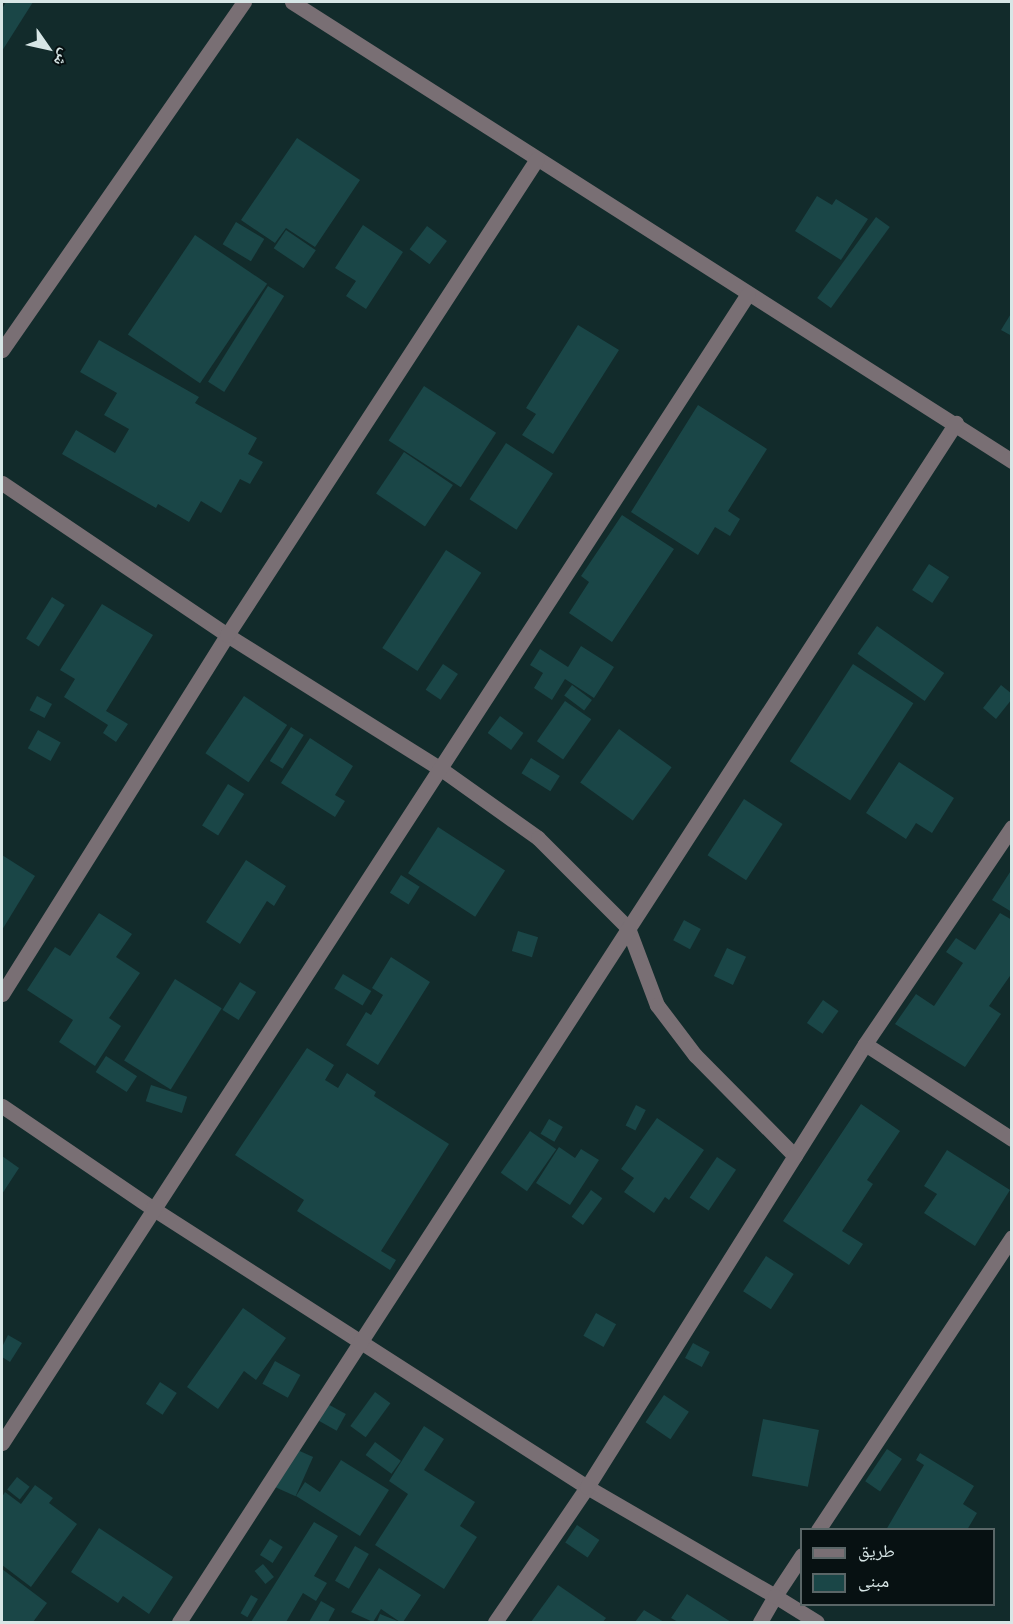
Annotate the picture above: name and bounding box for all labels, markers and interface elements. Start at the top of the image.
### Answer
north arrow [18,18,78,78]
text: ش [51,46,76,71]
legend [800,1528,995,1606]
text: طريق [858,1539,895,1561]
text: مبنى [858,1569,889,1591]

